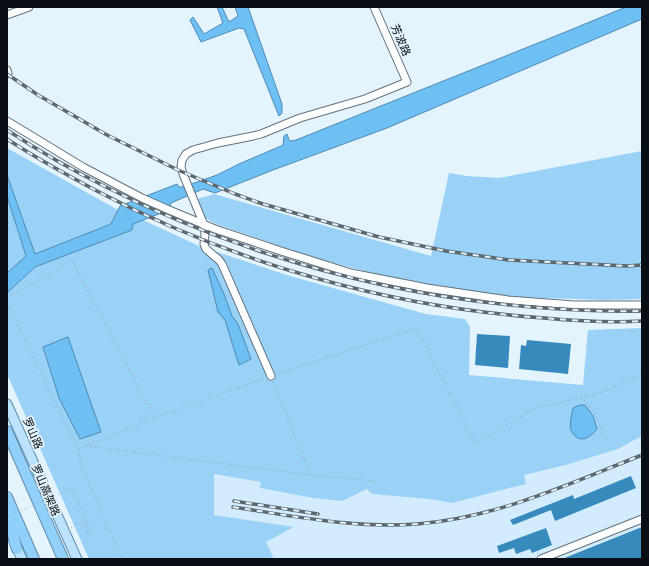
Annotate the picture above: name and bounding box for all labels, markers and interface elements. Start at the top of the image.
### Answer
street label: 芳波路 [387,22,414,58]
street label: 罗山路 [19,415,46,451]
street label: 罗山高架路 [28,462,63,518]

